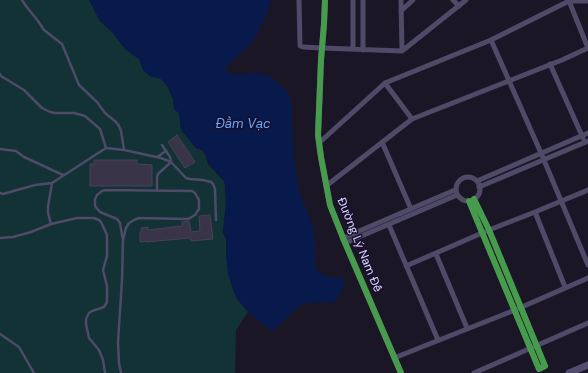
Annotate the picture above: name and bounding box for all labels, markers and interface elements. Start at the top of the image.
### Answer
water label: Đầm Vạc [215,117,271,133]
street label: Đường Lý Nam Đế [333,196,385,294]

